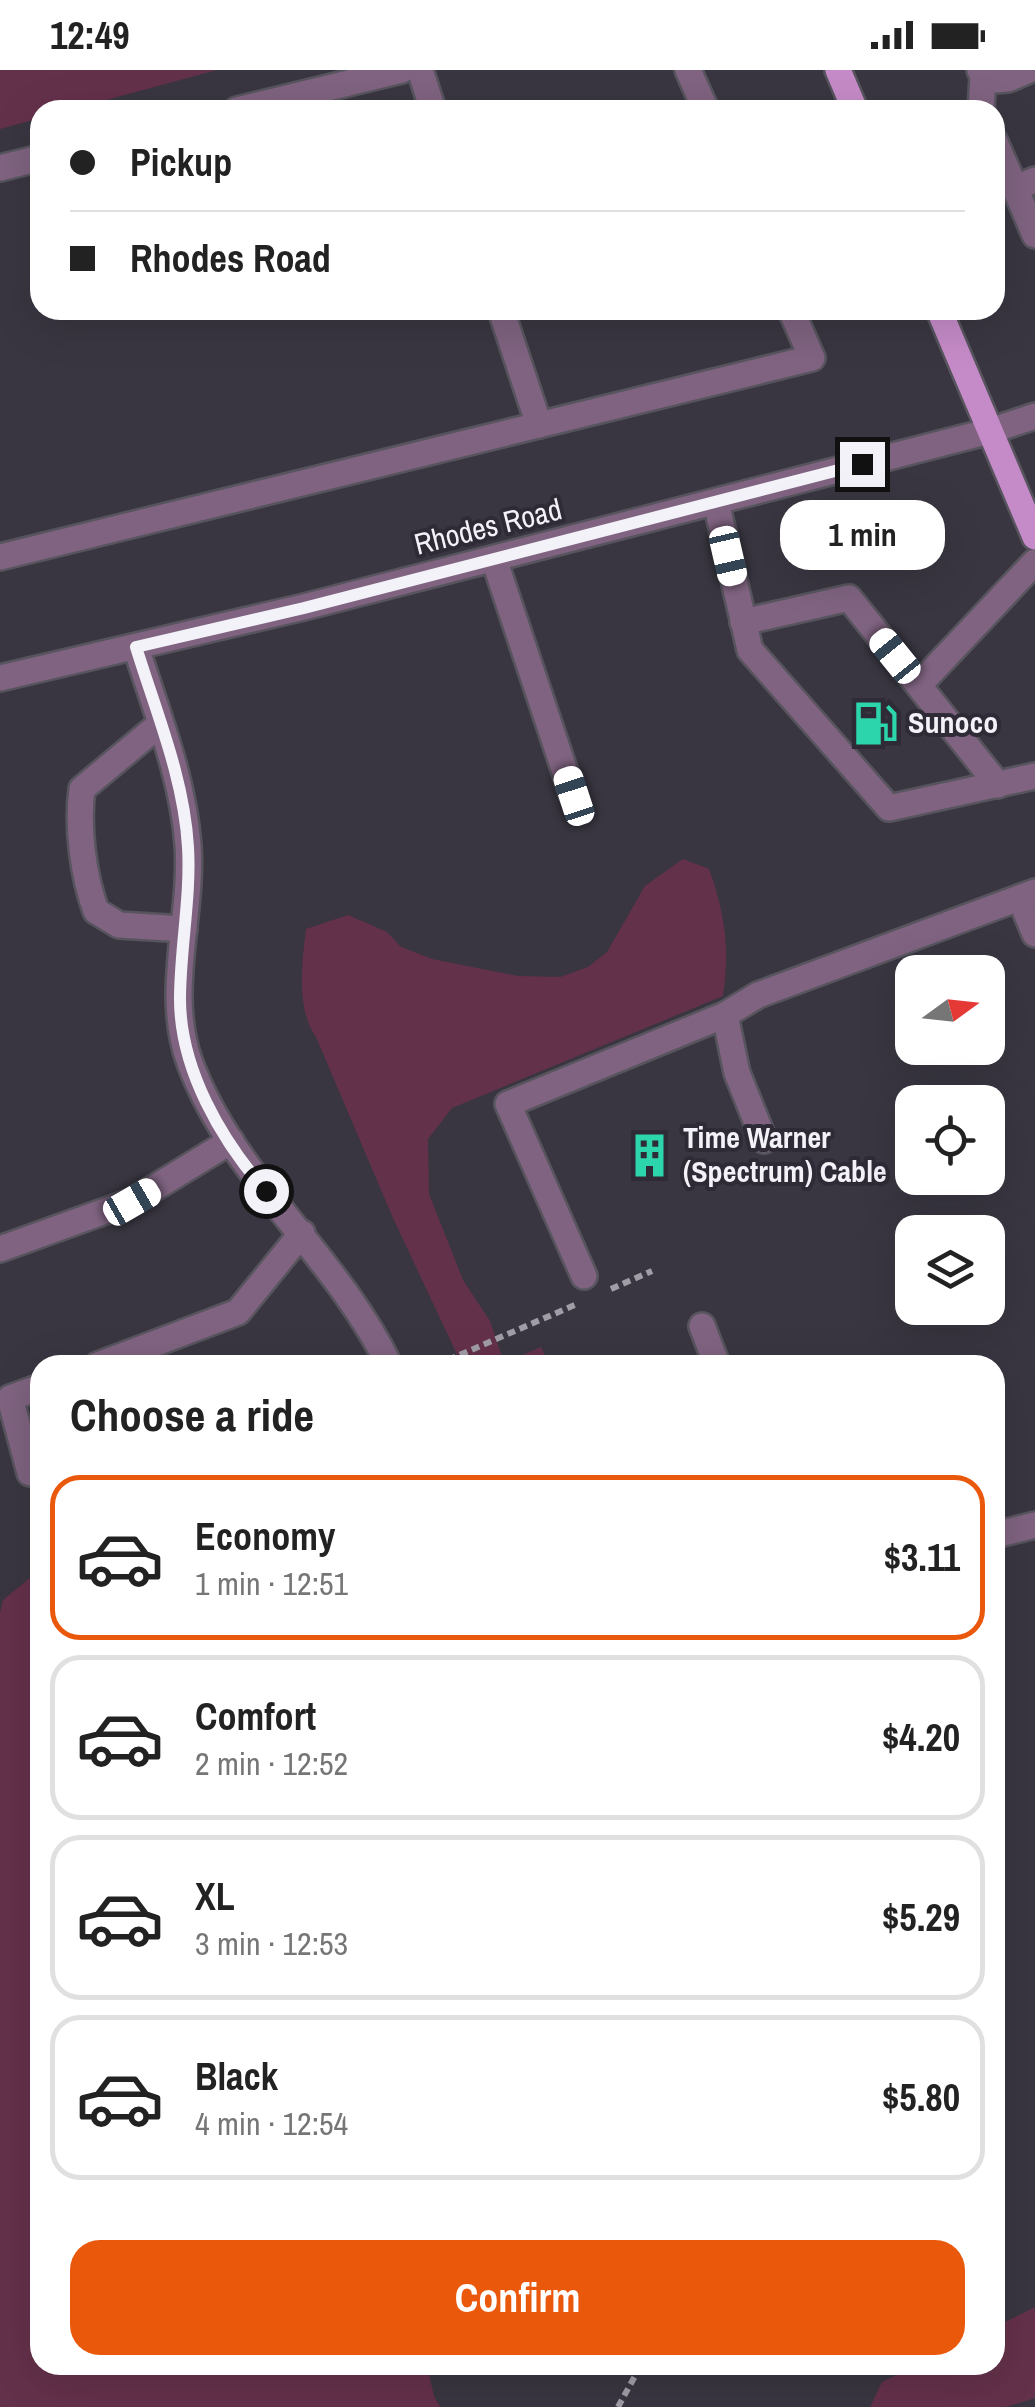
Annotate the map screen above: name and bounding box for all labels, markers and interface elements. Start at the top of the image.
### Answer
text: 12:49 [50,10,130,61]
text: Pickup [130,137,232,188]
text: Rhodes Road [130,233,331,284]
route end [840,442,885,487]
street label: Rhodes Road [410,488,566,564]
callout: 1 min [780,499,944,569]
text: 1 min [828,513,897,556]
car [707,523,749,589]
car [864,623,926,689]
fuel station icon: Sunoco [851,699,899,747]
place label: Sunoco [908,702,998,742]
car [550,763,598,829]
north arrow [895,955,1005,1065]
map controls [895,955,1005,1325]
button: locate [895,1085,1005,1195]
place label: Time Warner (Spectrum) Cable [683,1117,887,1191]
building icon: Time Warner (Spectrum) Cable [626,1131,674,1179]
route start [244,1169,289,1214]
car [99,1174,165,1230]
button: layers [895,1215,1005,1325]
text: Choose a ride [70,1384,314,1445]
text: Economy [195,1511,335,1562]
icon: car [75,1513,165,1603]
text: $3.11 [884,1532,960,1583]
text: 1 min · 12:51 [195,1562,348,1605]
text: Comfort [195,1691,316,1742]
icon: car [75,1693,165,1783]
text: $4.20 [882,1712,960,1763]
text: 2 min · 12:52 [195,1742,348,1785]
text: XL [195,1871,235,1922]
icon: car [75,1873,165,1963]
text: $5.29 [882,1892,960,1943]
text: 3 min · 12:53 [195,1922,348,1965]
text: Black [195,2051,278,2102]
icon: car [75,2053,165,2143]
text: $5.80 [882,2072,960,2123]
text: 4 min · 12:54 [195,2102,348,2145]
button: Confirm [70,2240,965,2355]

